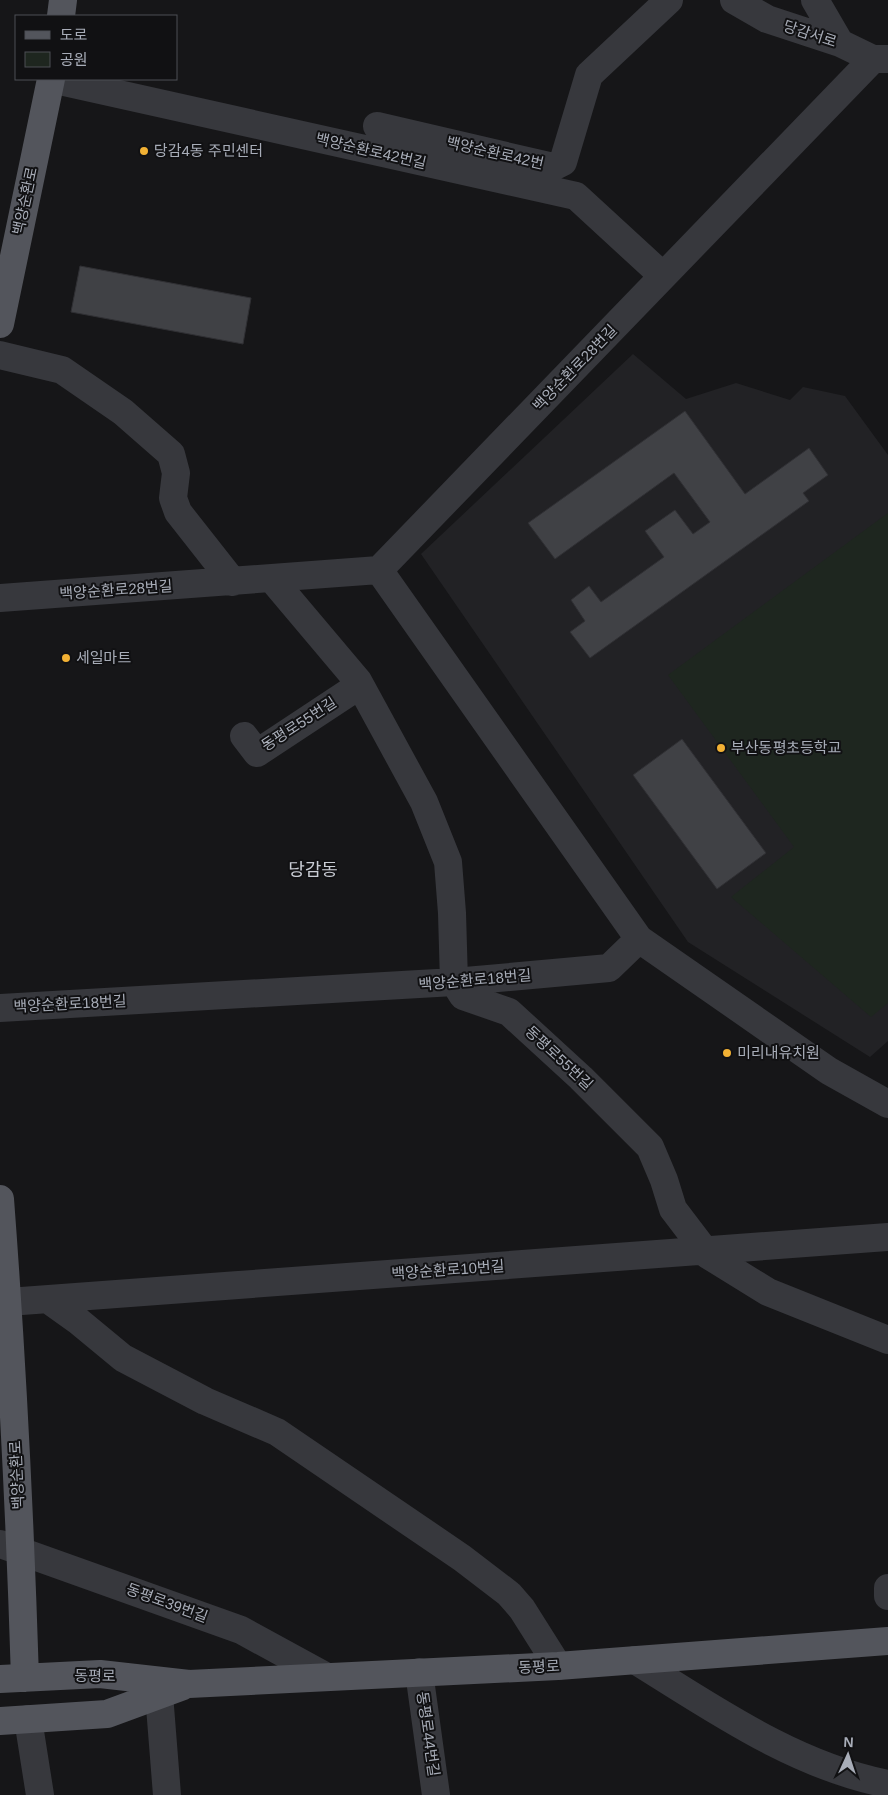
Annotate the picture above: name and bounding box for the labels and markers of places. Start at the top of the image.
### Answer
place label: 당감4동 주민센터 [154,142,263,159]
marker: 당감4동 주민센터 [138,145,150,157]
place label: 세일마트 [76,649,131,666]
marker: 세일마트 [60,652,72,664]
place label: 부산동평초등학교 [731,739,841,756]
marker: 부산동평초등학교 [715,742,727,754]
place label: 미리내유치원 [737,1044,820,1061]
marker: 미리내유치원 [721,1047,733,1059]

